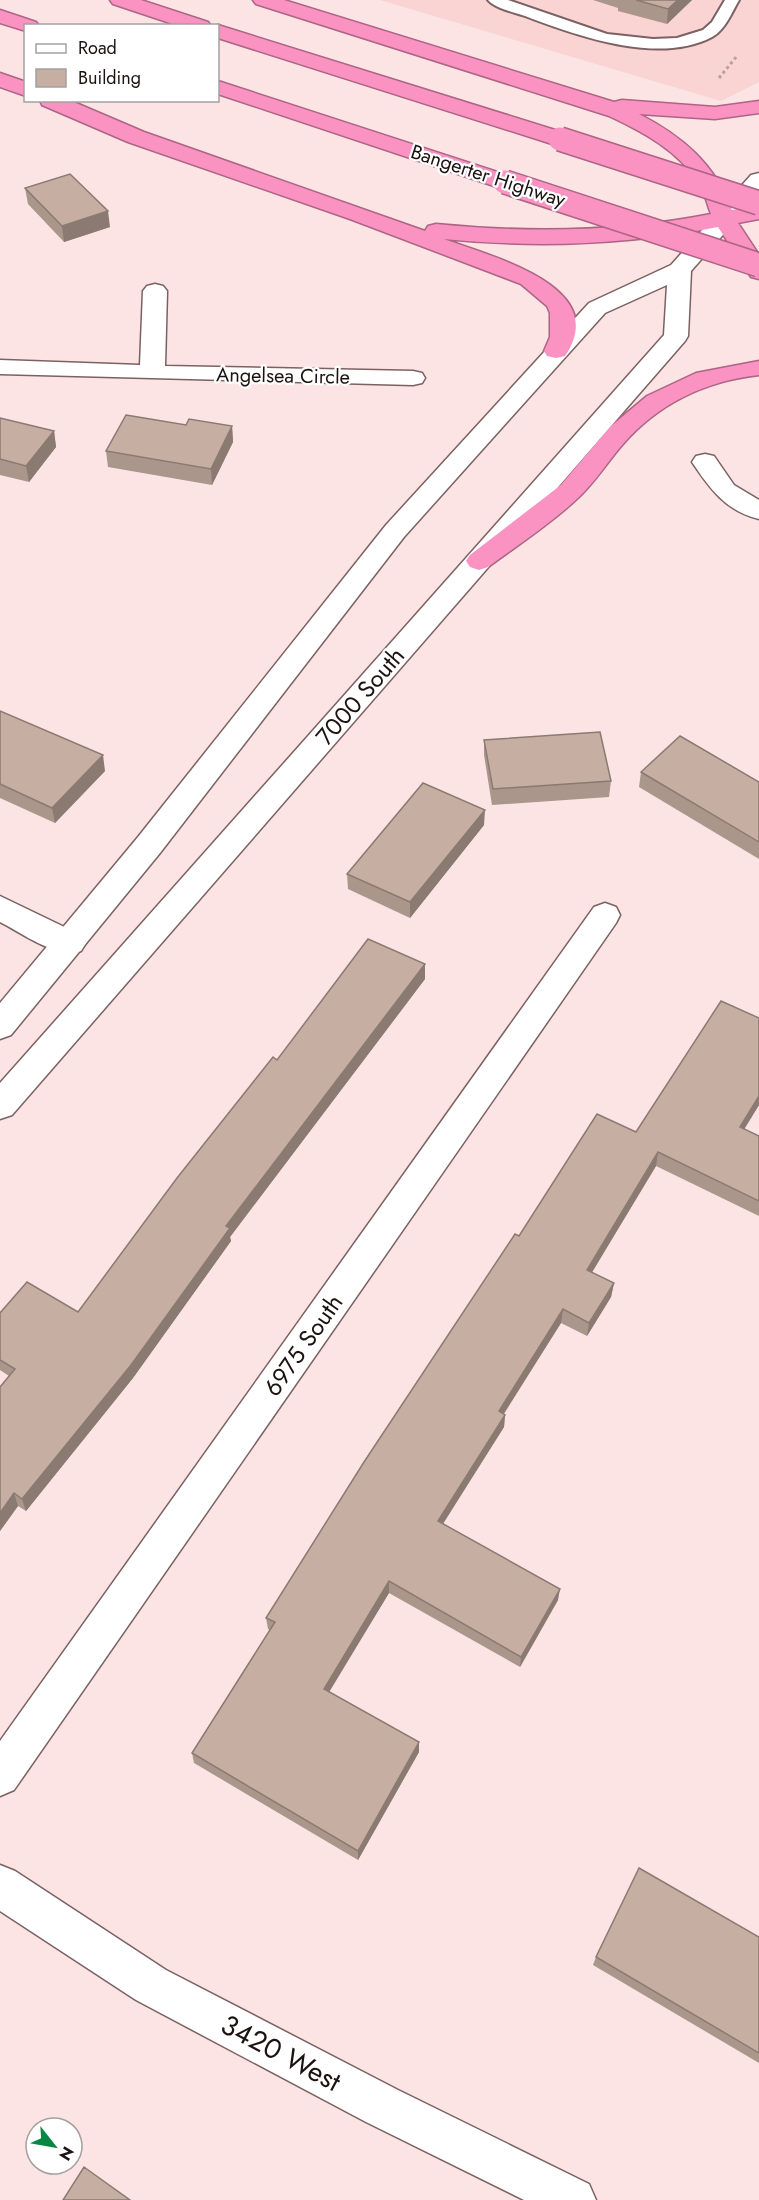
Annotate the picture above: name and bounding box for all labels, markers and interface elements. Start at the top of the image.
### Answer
legend [24,24,219,102]
text: Road [78,35,117,61]
text: Building [78,65,141,91]
street label: Bangerter Highway [407,137,569,215]
street label: Angelsea Circle [216,360,350,392]
street label: 7000 South [307,639,413,753]
street label: 6975 South [255,1287,351,1403]
street label: 3420 West [214,2004,349,2102]
north arrow [24,2116,84,2176]
text: N [53,2142,80,2165]

